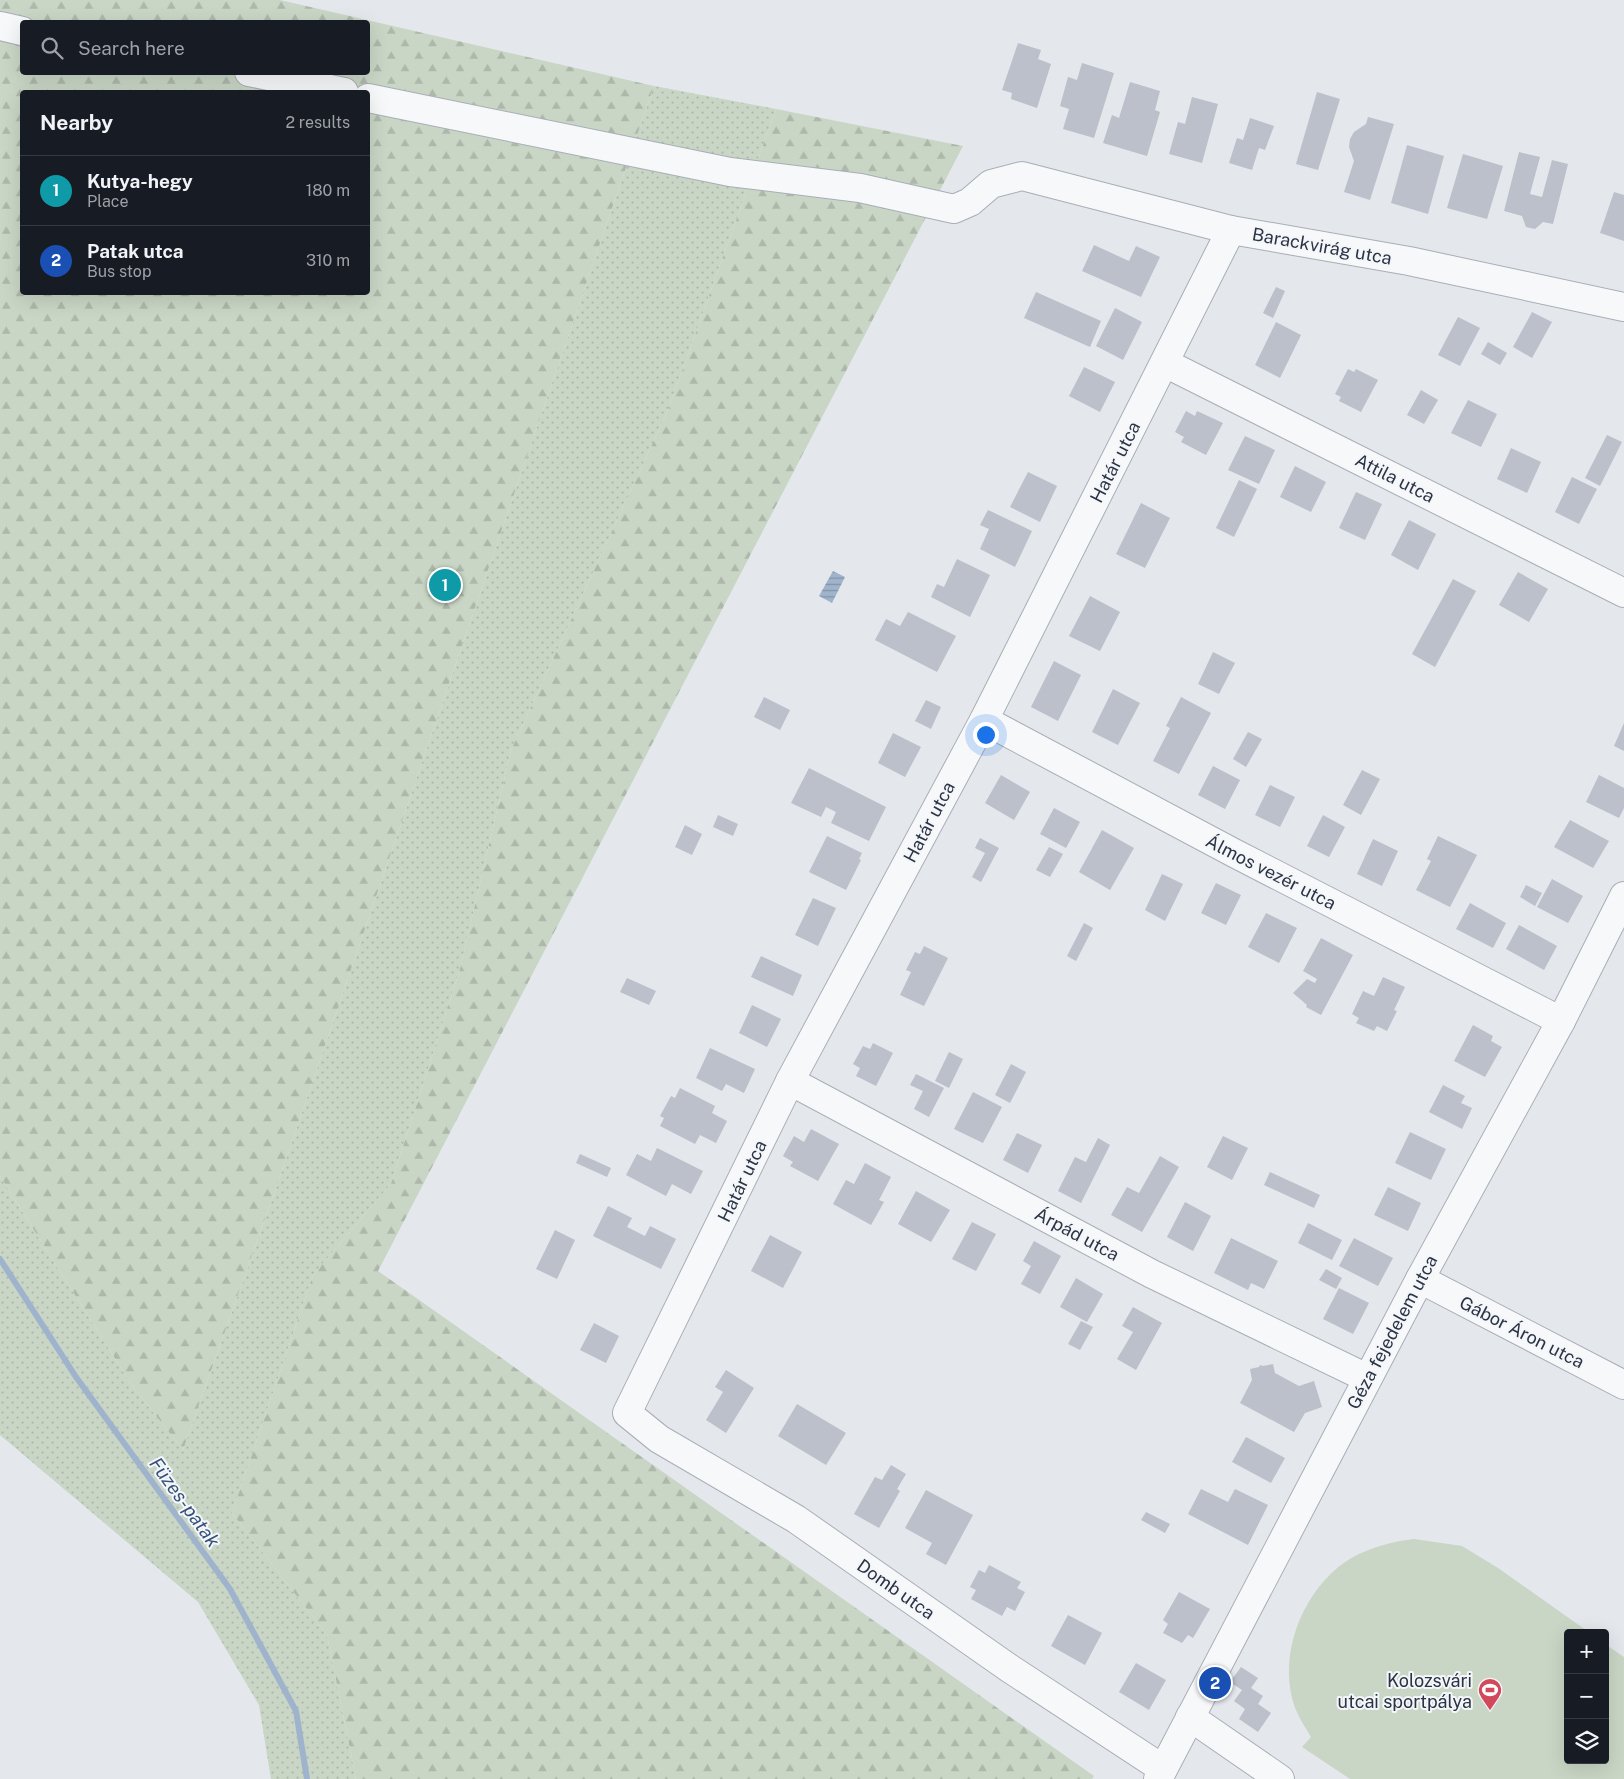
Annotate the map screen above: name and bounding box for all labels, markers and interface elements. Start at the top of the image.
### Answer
search box [20,20,370,75]
icon: search [38,34,66,62]
text: Search here [78,37,185,59]
text: Nearby [40,110,113,135]
text: 2 results [285,113,350,132]
text: Kutya-hegy [87,170,193,192]
text: 1 [53,181,59,200]
text: 180 m [306,181,350,200]
text: Place [87,192,129,211]
street label: Barackvirág utca [1251,223,1393,269]
text: Patak utca [87,240,184,262]
text: 2 [51,251,61,270]
text: 310 m [306,251,350,270]
text: Bus stop [87,262,151,281]
street label: Határ utca [1086,418,1144,506]
street label: Attila utca [1352,449,1438,507]
pin: 1 [429,566,461,604]
your location [973,722,999,748]
street label: Határ utca [899,778,959,866]
street label: Álmos vezér utca [1203,829,1340,914]
street label: Határ utca [713,1137,771,1225]
street label: Árpád utca [1031,1202,1123,1265]
street label: Géza fejedelem utca [1343,1251,1441,1413]
street label: Gábor Áron utca [1456,1291,1588,1372]
water label: Füzes-patak [145,1453,225,1552]
street label: Domb utca [853,1555,939,1623]
map controls [1564,1629,1609,1764]
button: + [1564,1629,1609,1674]
pin: 2 [1199,1664,1231,1702]
place label: Kolozsvári utcai sportpálya [1338,1670,1472,1712]
button: − [1564,1674,1609,1719]
sports icon: Kolozsvári utcai sportpálya [1477,1677,1503,1711]
button: layers [1564,1719,1609,1764]

